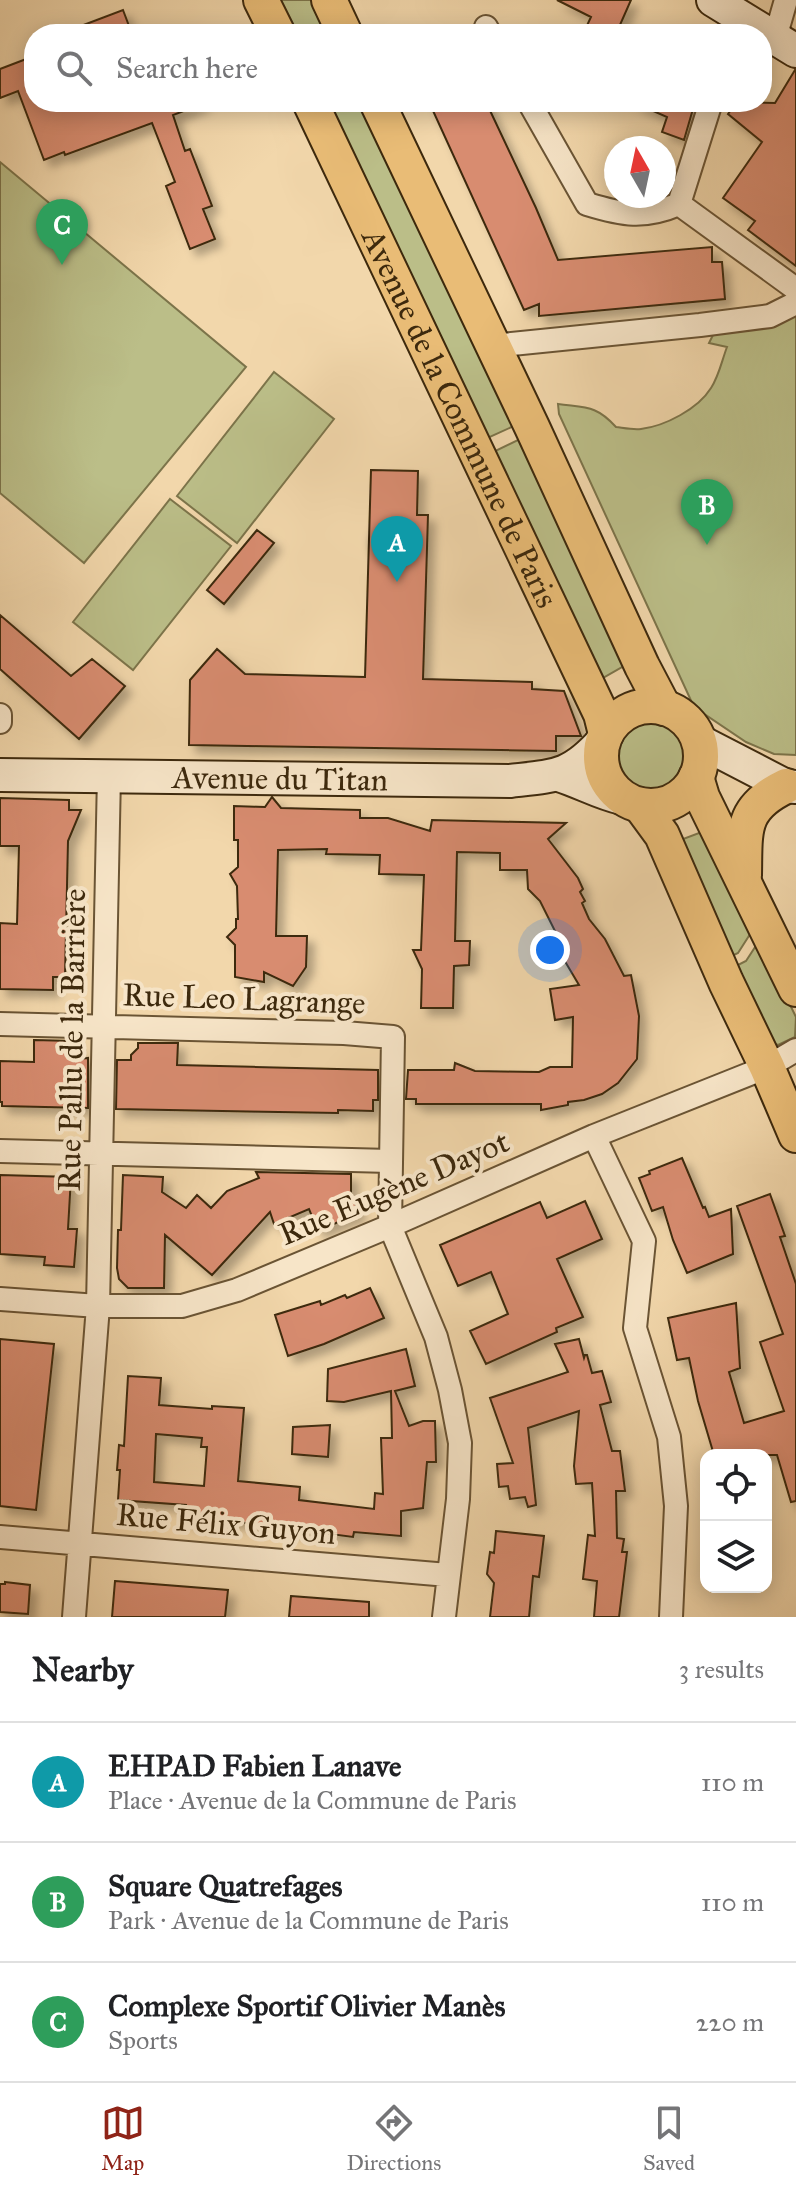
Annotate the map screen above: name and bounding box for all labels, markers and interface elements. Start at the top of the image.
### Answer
search box [24,24,772,112]
icon: search [52,46,96,90]
text: Search here [116,50,258,86]
north arrow [604,136,676,208]
pin: C [36,199,88,265]
street label: Avenue de la Commune de Paris [355,221,565,613]
pin: B [681,479,733,545]
pin: A [371,516,423,582]
street label: Avenue du Titan [170,758,388,799]
street label: Rue Pallu de la Barrière [50,888,94,1192]
your location [530,930,570,970]
street label: Rue Leo Lagrange [122,975,366,1023]
street label: Rue Eugène Dayot [273,1122,515,1254]
map controls [700,1449,772,1593]
button: locate [700,1449,772,1521]
street label: Rue Félix Guyon [115,1495,337,1553]
button: layers [700,1521,772,1593]
text: Nearby [32,1649,134,1690]
text: 3 results [679,1653,764,1685]
text: EHPAD Fabien Lanave [108,1748,402,1784]
text: A [49,1766,67,1798]
text: 110 m [701,1766,764,1798]
text: Place · Avenue de la Commune de Paris [108,1784,516,1816]
text: Square Quatrefages [108,1868,343,1904]
text: B [49,1886,67,1918]
text: 110 m [701,1886,764,1918]
text: Park · Avenue de la Commune de Paris [108,1904,509,1936]
text: Complexe Sportif Olivier Manès [108,1988,505,2024]
text: C [49,2006,67,2038]
text: 220 m [696,2006,764,2038]
text: Sports [108,2024,178,2056]
tab: Map [101,2101,145,2176]
tab: Directions [346,2101,441,2176]
tab: Saved [643,2101,695,2176]

